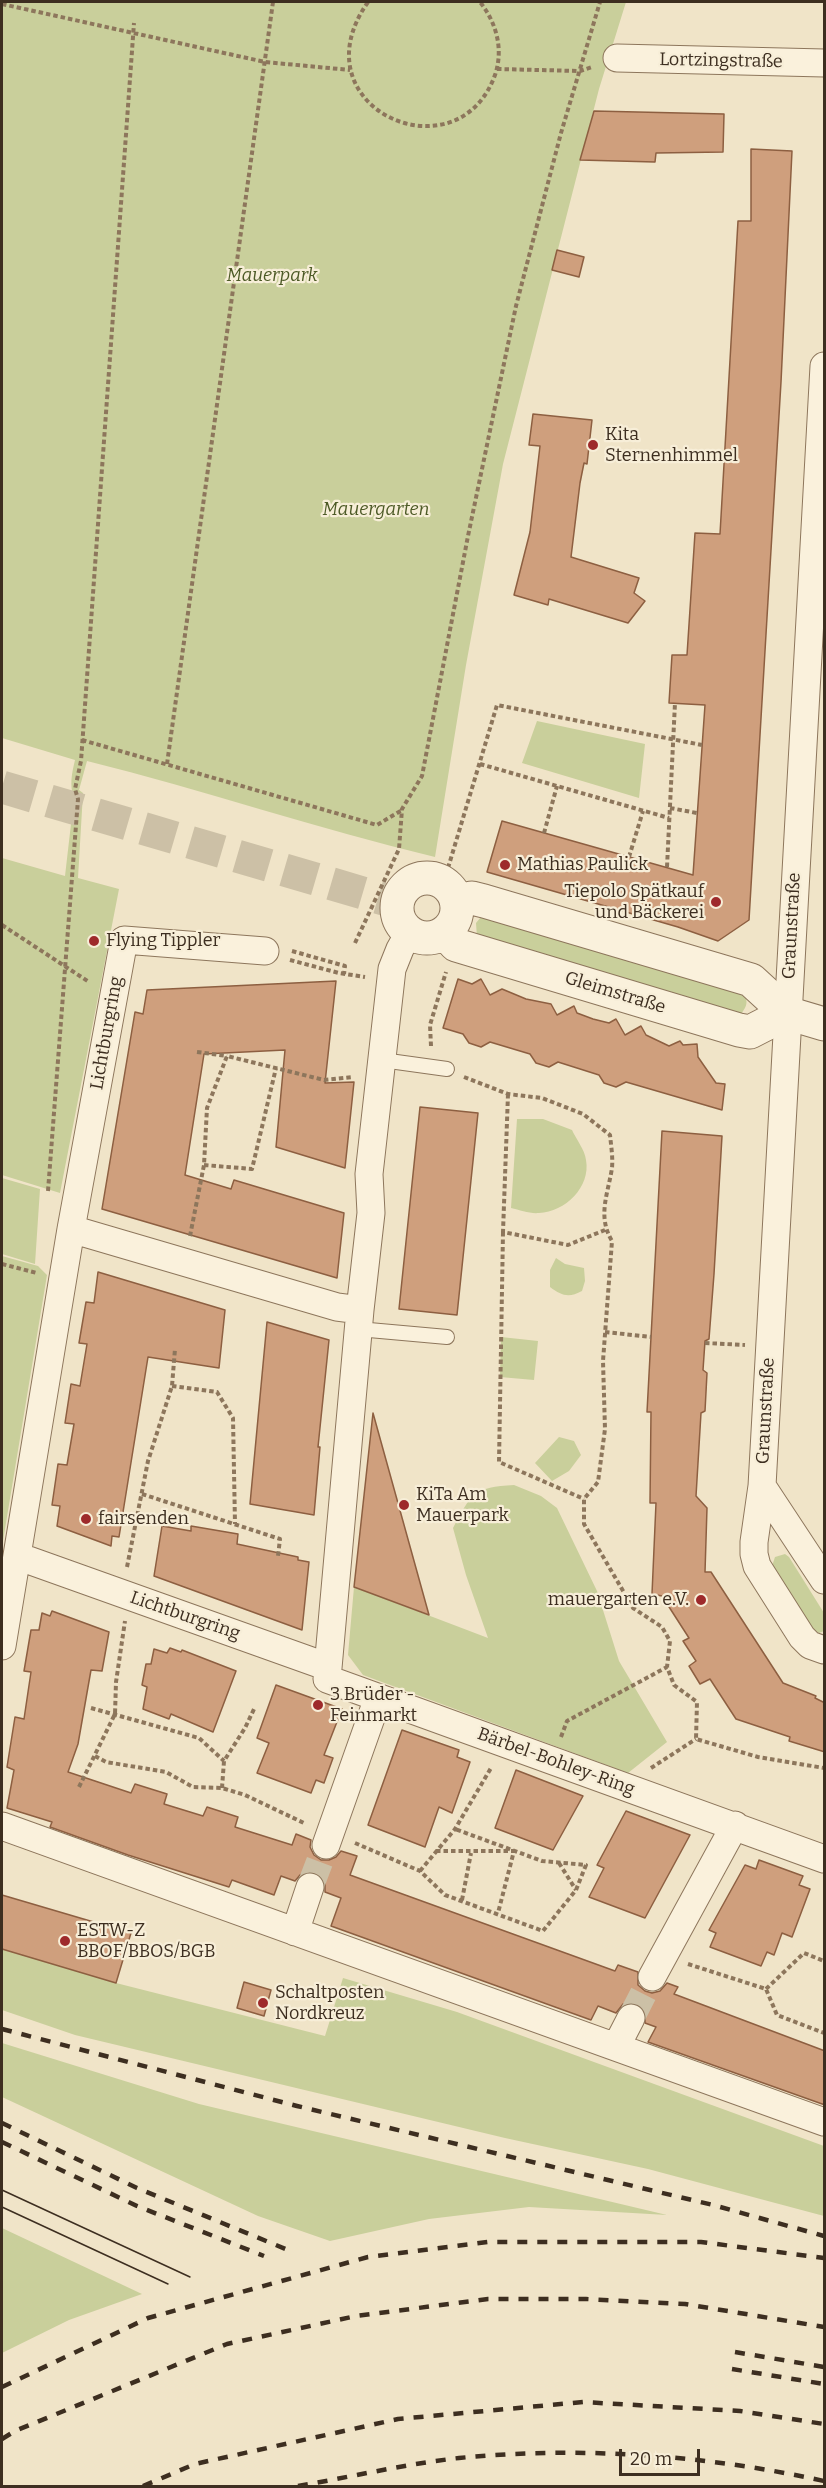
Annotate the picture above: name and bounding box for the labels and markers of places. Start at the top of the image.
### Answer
place label: Kita Sternenhimmel [605,424,738,466]
marker: Kita Sternenhimmel [586,438,600,452]
place label: Mathias Paulick [517,854,648,876]
marker: Mathias Paulick [498,858,512,872]
place label: Tiepolo Spätkauf und Bäckerei [564,881,704,924]
marker: Tiepolo Spätkauf und Bäckerei [709,895,723,909]
place label: Flying Tippler [106,930,221,952]
marker: Flying Tippler [87,934,101,948]
place label: KiTa Am Mauerpark [416,1484,509,1526]
marker: KiTa Am Mauerpark [397,1498,411,1512]
place label: fairsenden [98,1508,189,1530]
marker: fairsenden [79,1512,93,1526]
place label: mauergarten e.V. [548,1589,689,1611]
marker: mauergarten e.V. [694,1593,708,1607]
place label: 3 Brüder - Feinmarkt [330,1684,417,1726]
marker: 3 Brüder - Feinmarkt [311,1698,325,1712]
place label: ESTW-Z BBOF/BBOS/BGB [77,1920,216,1962]
marker: ESTW-Z BBOF/BBOS/BGB [58,1934,72,1948]
place label: Schaltposten Nordkreuz [275,1982,384,2024]
marker: Schaltposten Nordkreuz [256,1996,270,2010]

